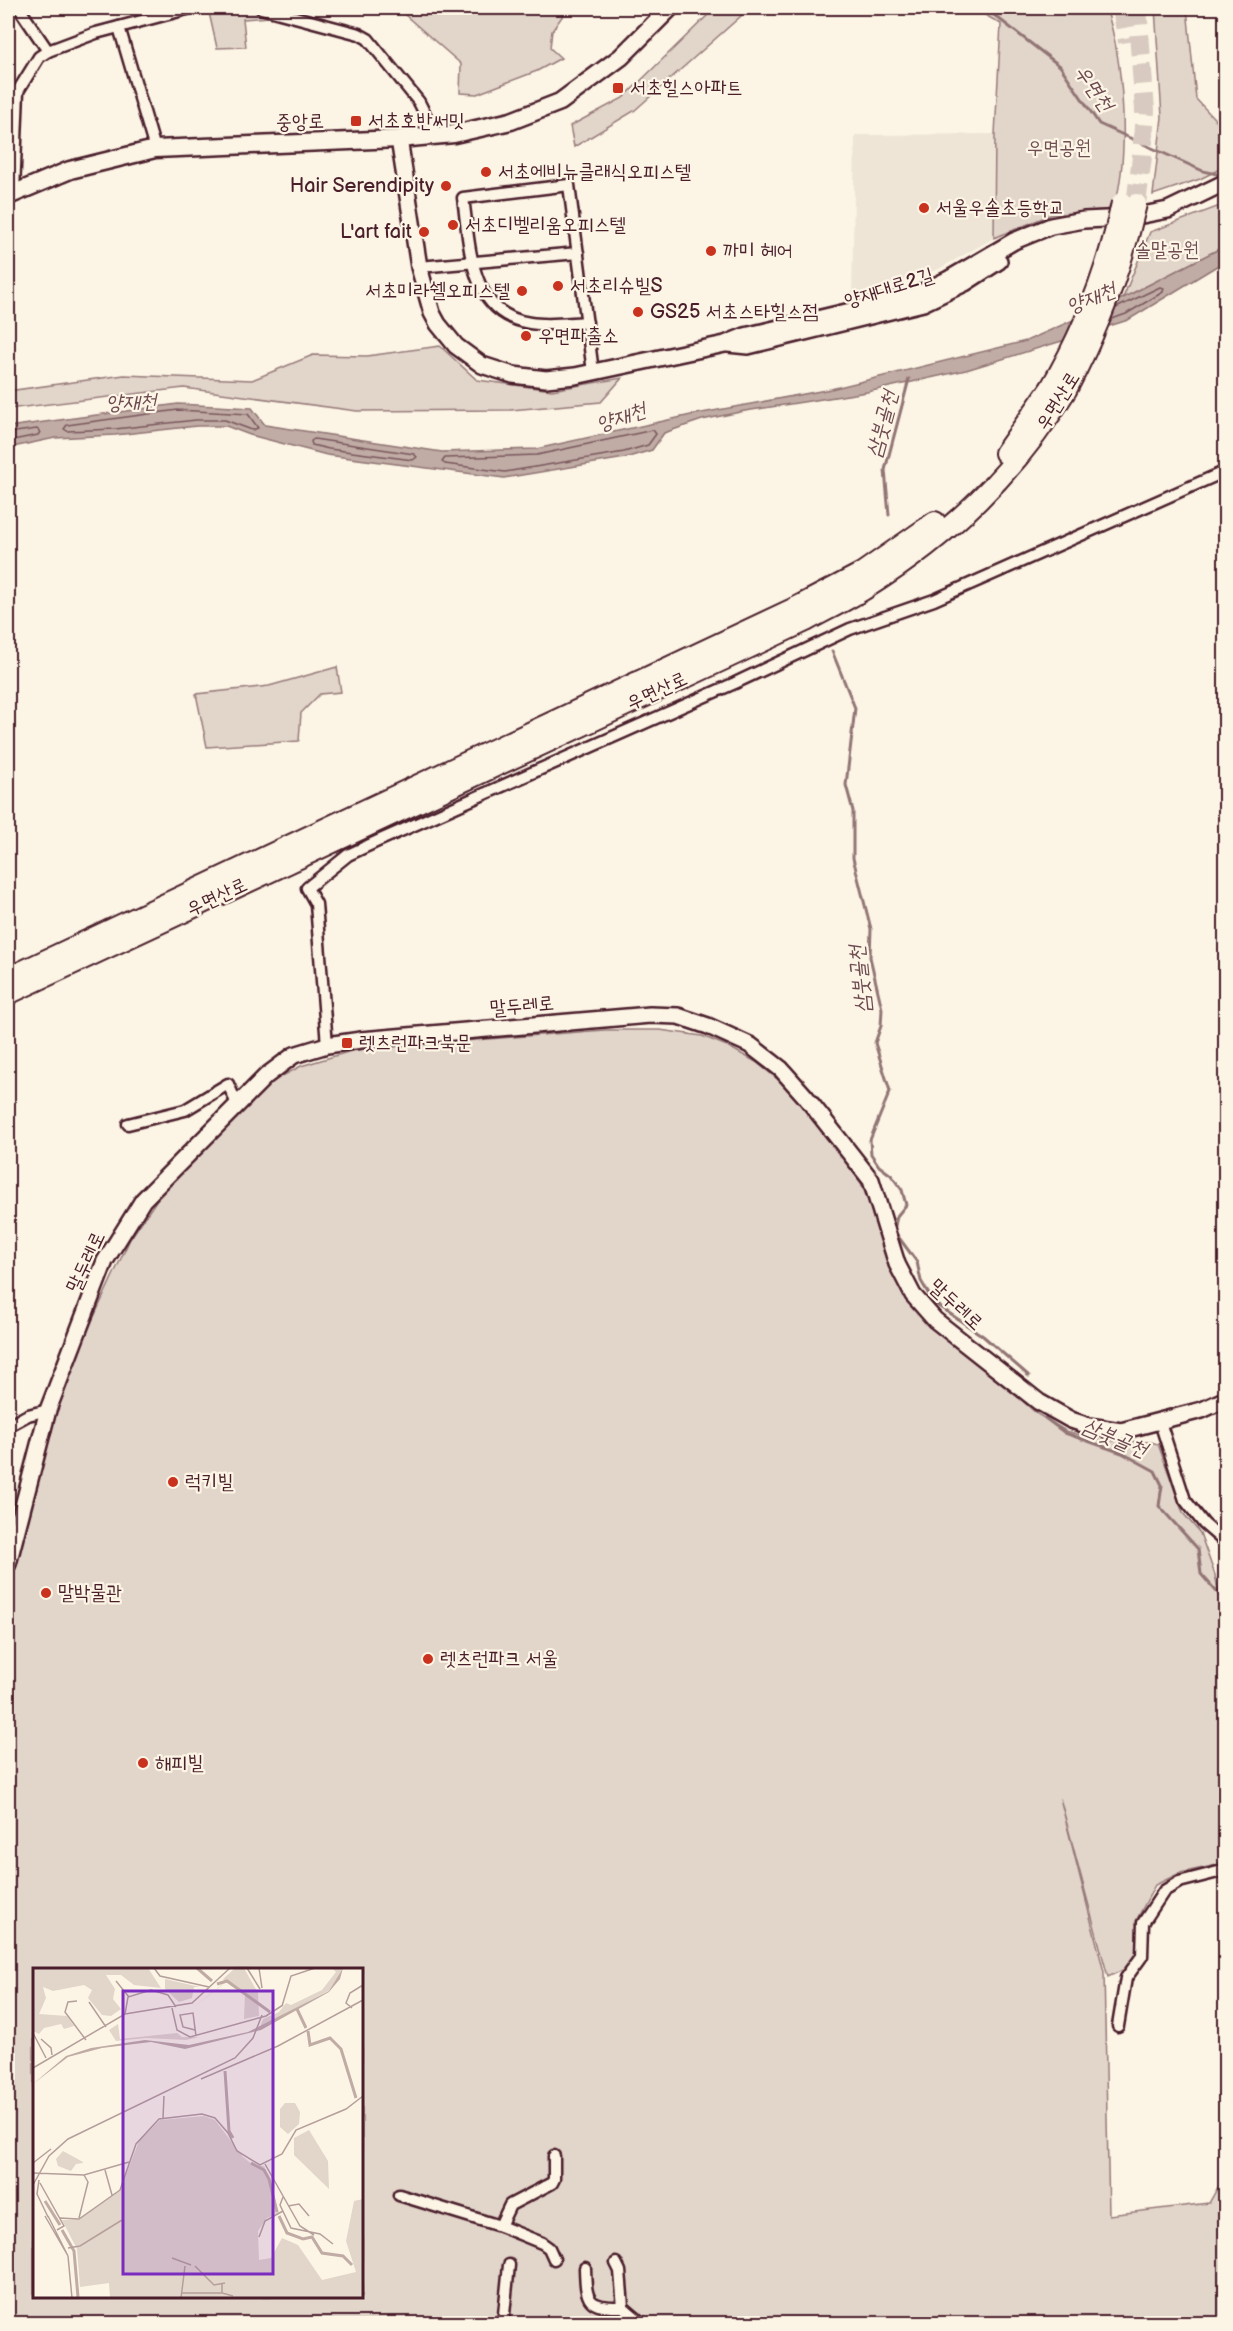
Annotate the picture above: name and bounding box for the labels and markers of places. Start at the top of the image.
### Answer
place label: 서초힐스아파트 [630,76,743,100]
marker: 서초힐스아파트 [611,81,625,95]
place label: 서초호반써밋 [368,109,465,133]
marker: 서초호반써밋 [349,114,363,128]
place label: 서초에비뉴클래식오피스텔 [498,160,691,184]
marker: 서초에비뉴클래식오피스텔 [479,165,493,179]
place label: Hair Serendipity [290,174,434,198]
marker: Hair Serendipity [439,179,453,193]
place label: 서울우솔초등학교 [936,196,1065,220]
marker: 서울우솔초등학교 [917,201,931,215]
place label: 서초디벨리움오피스텔 [465,213,626,237]
marker: 서초디벨리움오피스텔 [446,218,460,232]
place label: L'art fait [340,220,412,244]
marker: L'art fait [417,225,431,239]
place label: 까미 헤어 [723,239,793,263]
marker: 까미 헤어 [704,244,718,258]
place label: 서초리슈빌S [570,274,663,298]
place label: 서초미라쉘오피스텔 [365,279,510,303]
marker: 서초리슈빌S [551,279,565,293]
marker: 서초미라쉘오피스텔 [515,284,529,298]
place label: GS25 서초스타힐스점 [650,300,818,324]
marker: GS25 서초스타힐스점 [631,305,645,319]
place label: 우면파출소 [538,324,618,348]
marker: 우면파출소 [519,329,533,343]
place label: 렛츠런파크북문 [359,1031,472,1055]
marker: 렛츠런파크북문 [340,1036,354,1050]
place label: 럭키빌 [185,1470,234,1494]
marker: 럭키빌 [166,1475,180,1489]
place label: 말박물관 [58,1581,122,1605]
marker: 말박물관 [39,1586,53,1600]
place label: 렛츠런파크 서울 [440,1647,558,1671]
marker: 렛츠런파크 서울 [421,1652,435,1666]
place label: 해피빌 [155,1751,204,1775]
marker: 해피빌 [136,1756,150,1770]

